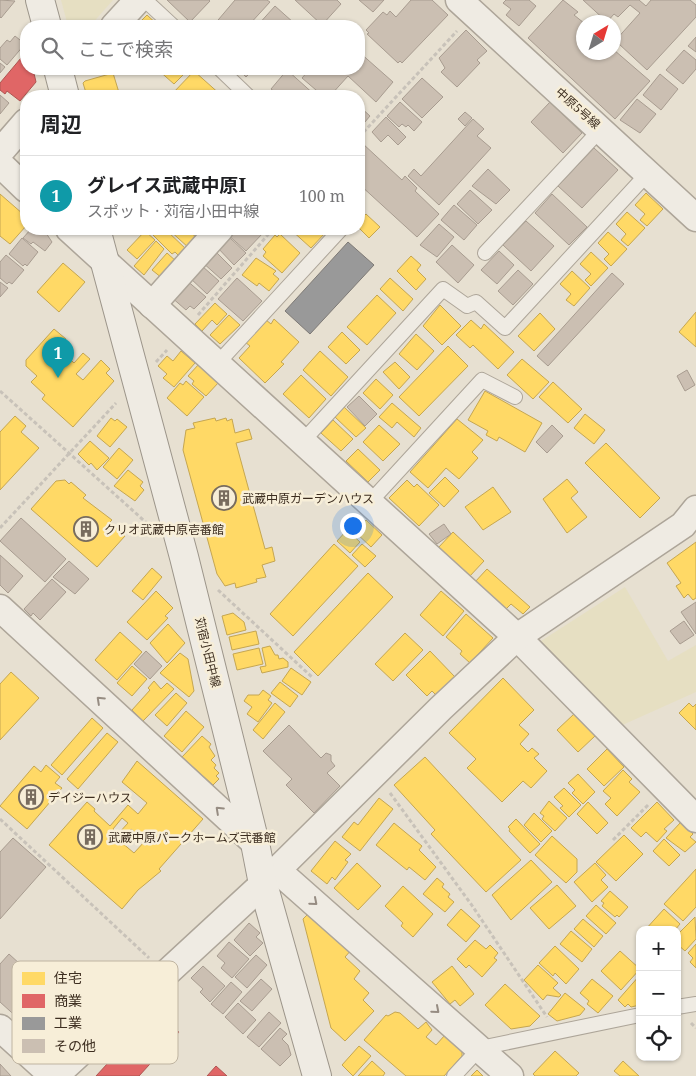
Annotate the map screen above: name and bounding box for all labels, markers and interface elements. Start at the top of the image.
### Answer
north arrow [576,15,621,60]
search box [20,20,365,75]
icon: search [38,34,66,62]
text: ここで検索 [78,36,173,62]
street label: 中原5号線 [552,83,604,133]
text: 周辺 [40,110,82,138]
text: グレイス武蔵中原I [87,172,246,198]
text: 1 [51,185,61,207]
text: 100 m [299,185,345,207]
text: スポット · 苅宿小田中線 [87,200,259,222]
pin: 1 [42,337,74,378]
building icon: 武蔵中原ガーデンハウス [211,485,237,511]
place label: 武蔵中原ガーデンハウス [242,490,374,507]
your location [340,513,366,539]
building icon: クリオ武蔵中原壱番館 [73,516,99,542]
place label: クリオ武蔵中原壱番館 [104,521,224,538]
street label: 苅宿小田中線 [191,615,225,689]
one-way arrow [96,697,105,706]
building icon: デイジーハウス [18,784,44,810]
place label: デイジーハウス [48,789,132,806]
one-way arrow [216,807,225,816]
building icon: 武蔵中原パークホームズ弐番館 [77,824,103,850]
place label: 武蔵中原パークホームズ弐番館 [108,829,276,846]
one-way arrow [308,897,317,906]
map controls [636,926,681,1061]
button: + [636,926,681,971]
legend [12,961,178,1064]
text: 住宅 [54,968,82,987]
button: − [636,971,681,1016]
text: 商業 [54,991,82,1010]
one-way arrow [430,1004,439,1013]
text: 工業 [54,1013,82,1032]
button: locate [636,1016,681,1061]
text: その他 [54,1036,96,1055]

